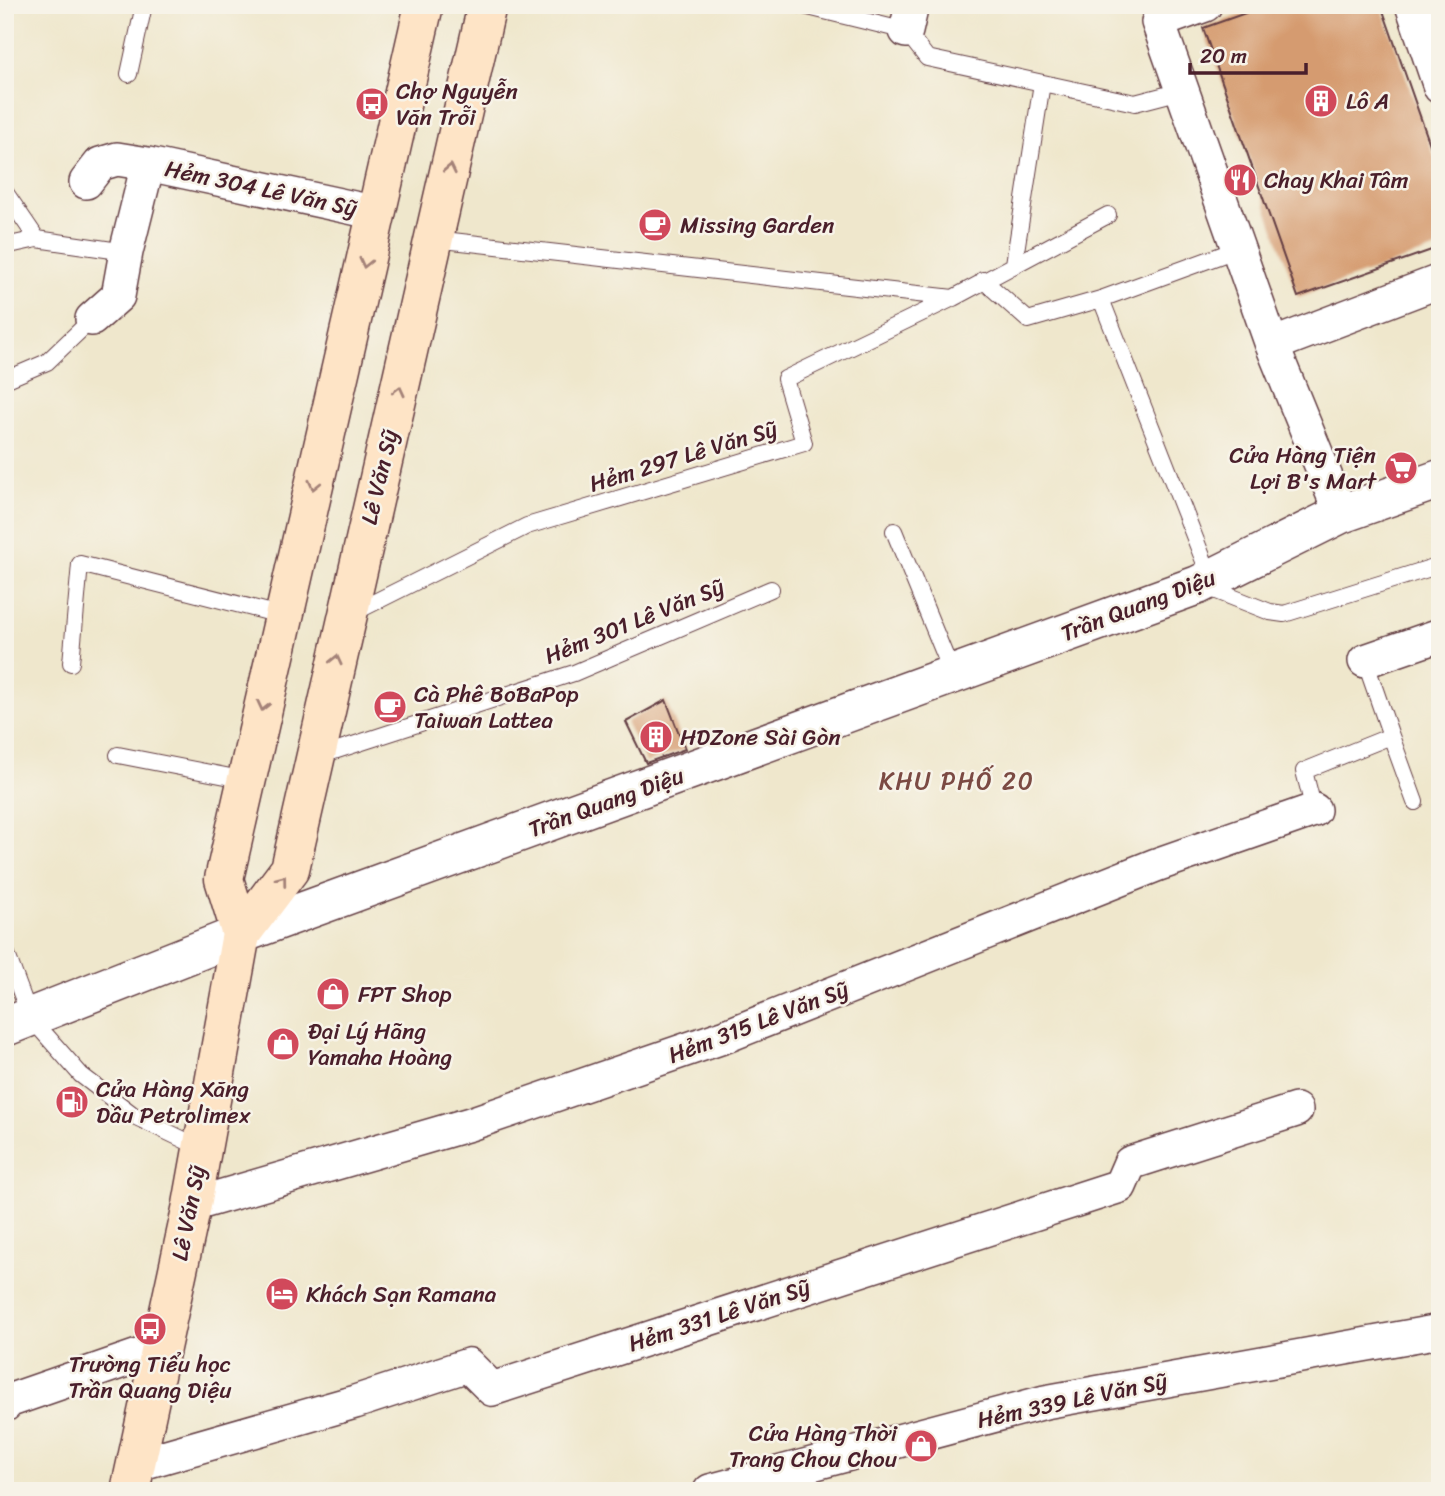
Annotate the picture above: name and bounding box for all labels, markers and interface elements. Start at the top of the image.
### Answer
scale bar [1190,32,1305,76]
text: 20 m [1200,37,1247,75]
place label: Chợ Nguyễn Văn Trỗi [396,71,518,138]
place label: Lô A [1346,81,1389,122]
building icon: Lô A [1302,82,1340,120]
bus stop icon: Chợ Nguyễn Văn Trỗi [353,85,391,123]
street label: Hẻm 304 Lê Văn Sỹ [161,148,361,229]
place label: Chay Khai Tâm [1264,160,1409,201]
restaurant icon: Chay Khai Tâm [1221,161,1259,199]
one-way arrow [442,163,457,175]
place label: Missing Garden [680,205,834,246]
cafe icon: Missing Garden [636,206,674,244]
one-way arrow [359,257,374,269]
one-way arrow [391,385,405,397]
street label: Hẻm 297 Lê Văn Sỹ [584,408,782,505]
street label: Lê Văn Sỹ [349,426,410,529]
place label: Cửa Hàng Tiện Lợi B's Mart [1229,435,1378,502]
supermarket icon: Cửa Hàng Tiện Lợi B's Mart [1382,449,1420,487]
one-way arrow [308,479,323,491]
street label: Trần Quang Diệu [1055,557,1222,654]
street label: Hẻm 301 Lê Văn Sỹ [538,567,730,676]
one-way arrow [328,654,342,666]
place label: Cà Phê BoBaPop Taiwan Lattea [414,674,579,741]
cafe icon: Cà Phê BoBaPop Taiwan Lattea [371,688,409,726]
one-way arrow [257,700,271,712]
place label: HDZone Sài Gòn [680,717,841,758]
building icon: HDZone Sài Gòn [637,718,675,756]
street label: Trần Quang Diệu [523,755,690,850]
district label: KHU PHỐ 20 [879,760,1035,802]
one-way arrow [273,875,286,887]
street label: Hẻm 315 Lê Văn Sỹ [662,969,855,1076]
place label: FPT Shop [358,974,452,1015]
shop icon: FPT Shop [314,975,352,1013]
place label: Đại Lý Hãng Yamaha Hoàng [308,1011,453,1078]
shop icon: Đại Lý Hãng Yamaha Hoàng [264,1025,302,1063]
place label: Cửa Hàng Xăng Dầu Petrolimex [96,1069,251,1136]
fuel station icon: Cửa Hàng Xăng Dầu Petrolimex [53,1083,91,1121]
street label: Lê Văn Sỹ [159,1162,218,1264]
street label: Hẻm 331 Lê Văn Sỹ [623,1267,815,1364]
place label: Khách Sạn Ramana [306,1274,497,1315]
hotel icon: Khách Sạn Ramana [263,1275,301,1313]
bus stop icon: Trường Tiểu học Trần Quang Diệu [131,1310,169,1348]
place label: Trường Tiểu học Trần Quang Diệu [68,1344,232,1411]
street label: Hẻm 339 Lê Văn Sỹ [973,1360,1171,1441]
place label: Cửa Hàng Thời Trang Chou Chou [729,1413,898,1480]
shop icon: Cửa Hàng Thời Trang Chou Chou [902,1427,940,1465]

